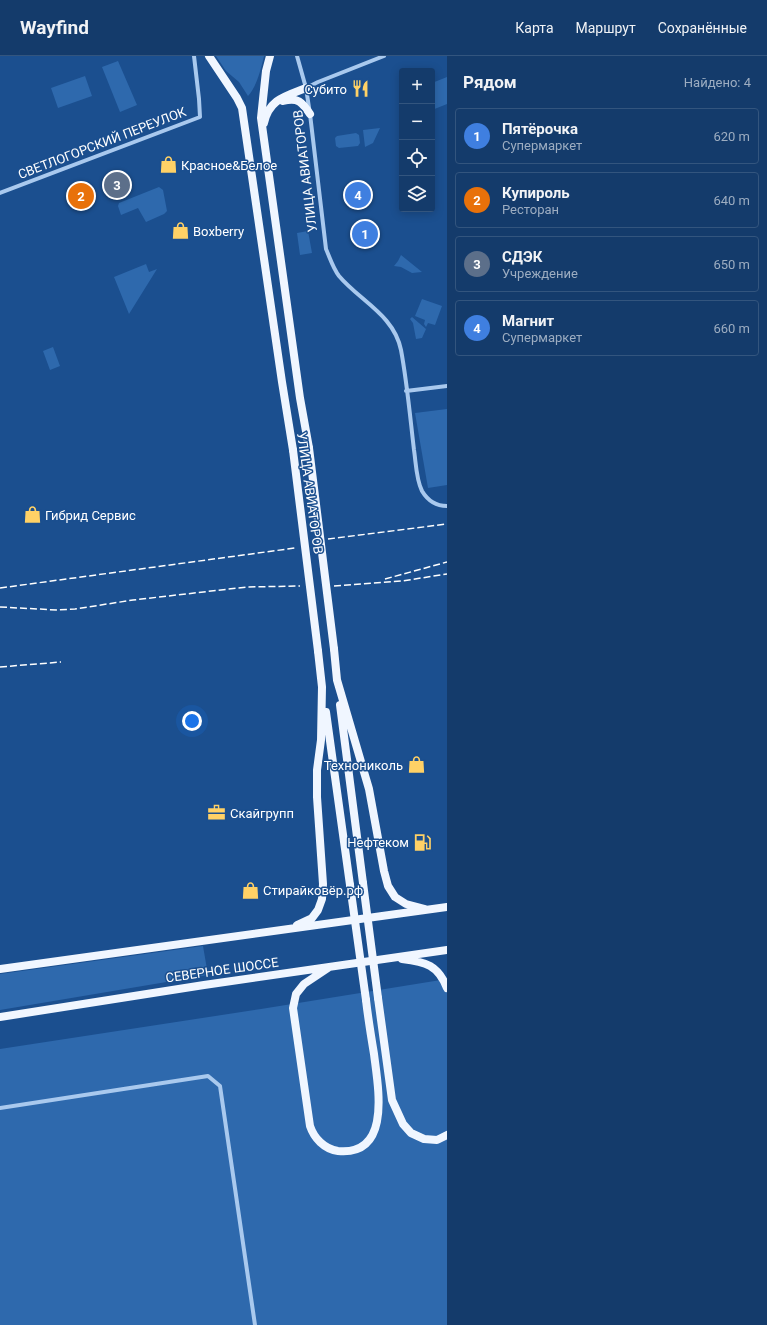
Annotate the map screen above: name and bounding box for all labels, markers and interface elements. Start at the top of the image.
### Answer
text: Wayfind [20,16,89,39]
text: Карта [515,20,554,36]
text: Маршрут [576,20,636,36]
text: Сохранённые [658,20,747,36]
map controls [399,68,435,212]
button: + [399,68,435,104]
text: Рядом [463,72,517,92]
text: Найдено: 4 [684,75,751,90]
restaurant icon: Субито [350,79,370,99]
place label: Субито [304,82,347,97]
street label: СВЕТЛОГОРСКИЙ ПЕРЕУЛОК [16,104,189,182]
button: − [399,104,435,140]
street label: УЛИЦА АВИАТОРОВ [290,109,320,233]
text: Пятёрочка [502,120,578,138]
text: 1 [473,129,481,144]
text: 620 m [713,129,750,144]
text: Супермаркет [502,138,582,153]
button: locate [399,140,435,176]
shop icon: Красное&Белое [158,155,178,175]
place label: Красное&Белое [181,158,277,173]
pin: 3 [104,170,130,200]
button: layers [399,176,435,212]
pin: 4 [345,180,371,210]
pin: 2 [68,181,94,211]
text: Купироль [502,184,570,202]
text: 2 [473,193,481,208]
text: 640 m [713,193,750,208]
text: Ресторан [502,202,559,217]
pin: 1 [352,219,378,249]
shop icon: Boxberry [170,221,190,241]
place label: Boxberry [193,224,244,239]
text: СДЭК [502,248,542,266]
text: 3 [473,257,481,272]
text: 650 m [713,257,750,272]
text: Учреждение [502,266,578,281]
text: Магнит [502,312,554,330]
text: 4 [473,321,481,336]
text: 660 m [713,321,750,336]
text: Супермаркет [502,330,582,345]
street label: УЛИЦА АВИАТОРОВ [294,431,326,555]
shop icon: Гибрид Сервис [22,505,42,525]
place label: Гибрид Сервис [45,508,136,523]
your location [182,711,202,731]
shop icon: Технониколь [406,755,426,775]
place label: Технониколь [324,758,403,773]
office icon: Скайгрупп [207,803,227,823]
place label: Скайгрупп [230,806,294,821]
fuel station icon: Нефтеком [412,832,432,852]
place label: Нефтеком [347,835,409,850]
shop icon: Стирайковёр.рф [240,880,260,900]
place label: Стирайковёр.рф [263,883,363,898]
street label: СЕВЕРНОЕ ШОССЕ [165,955,279,985]

